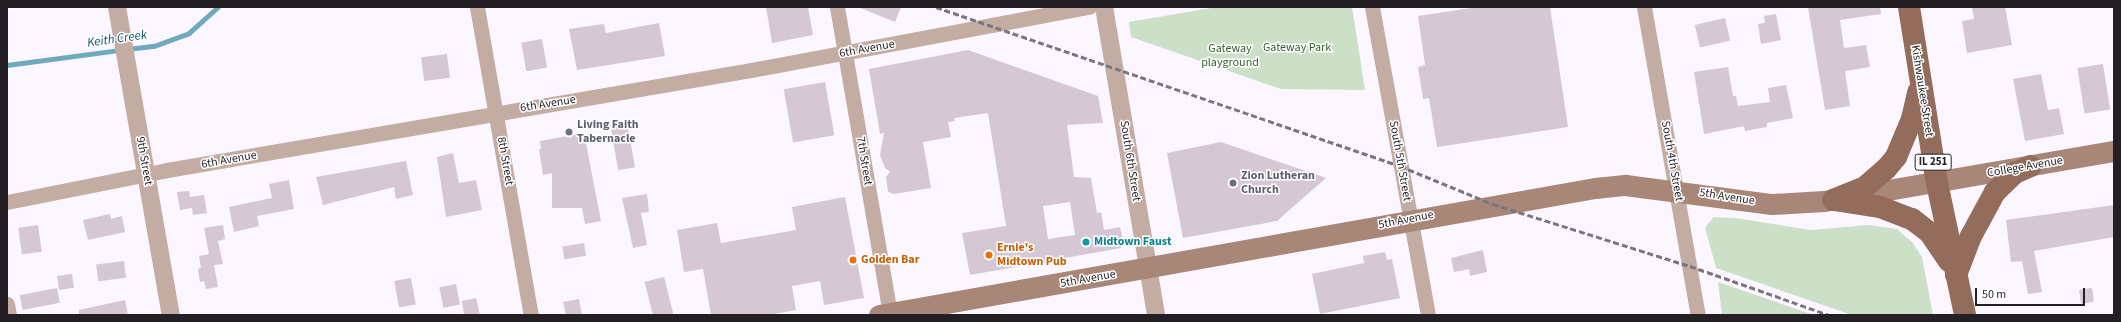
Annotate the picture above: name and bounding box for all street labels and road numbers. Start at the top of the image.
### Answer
street label: 6th Avenue [838,37,896,61]
street label: Kishwaukee Street [1908,44,1936,138]
street label: 6th Avenue [519,93,577,115]
street label: South 6th Street [1117,120,1143,202]
street label: South 5th Street [1386,120,1414,202]
street label: South 4th Street [1658,120,1686,202]
street label: 9th Street [133,136,155,186]
street label: 8th Street [494,136,516,186]
street label: 7th Street [853,136,875,186]
street label: 6th Avenue [200,148,258,172]
road number: IL 251 [1914,153,1952,171]
street label: College Avenue [1986,153,2064,181]
street label: 5th Avenue [1698,186,1756,208]
street label: 5th Avenue [1377,208,1435,232]
street label: 5th Avenue [1059,267,1117,291]

